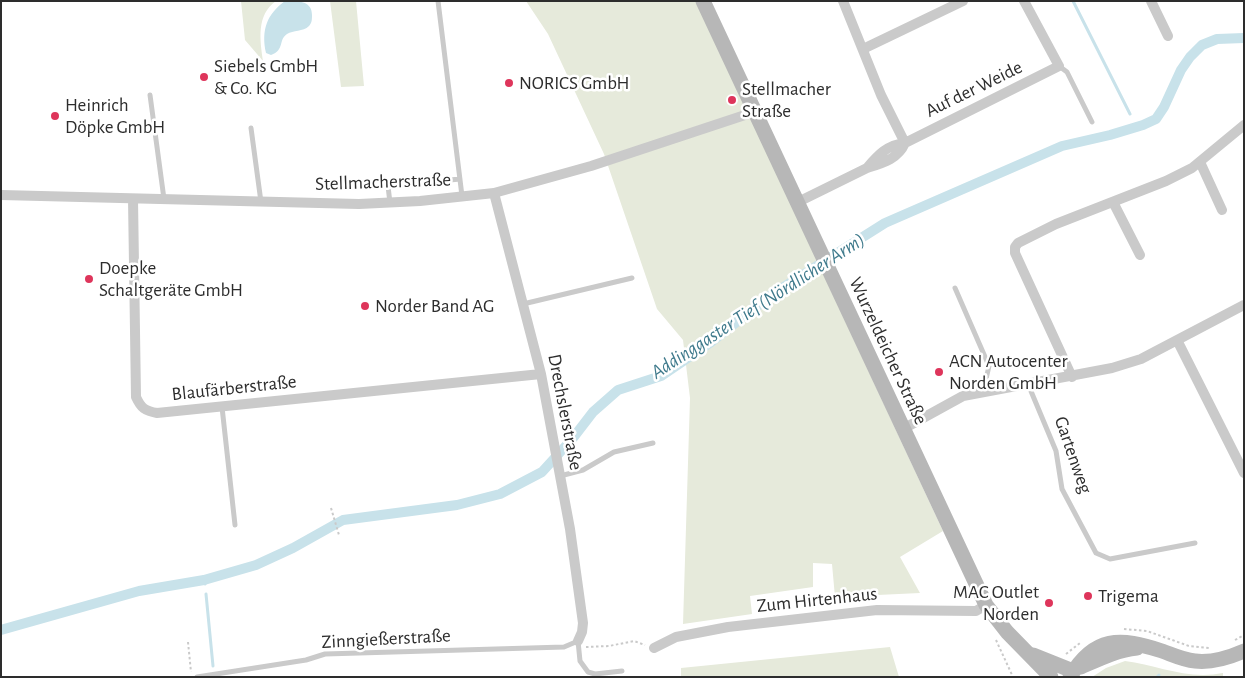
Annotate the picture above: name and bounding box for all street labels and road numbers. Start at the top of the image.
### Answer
street label: Auf der Weide [922,56,1026,122]
street label: Stellmacherstraße [315,168,451,196]
street label: Wurzeldeicher Straße [844,274,932,428]
street label: Drechslerstraße [543,352,587,472]
street label: Blaufärberstraße [171,370,297,406]
street label: Gartenweg [1049,413,1097,497]
street label: Zum Hirtenhaus [756,582,878,618]
street label: Zinngießerstraße [321,624,451,654]

